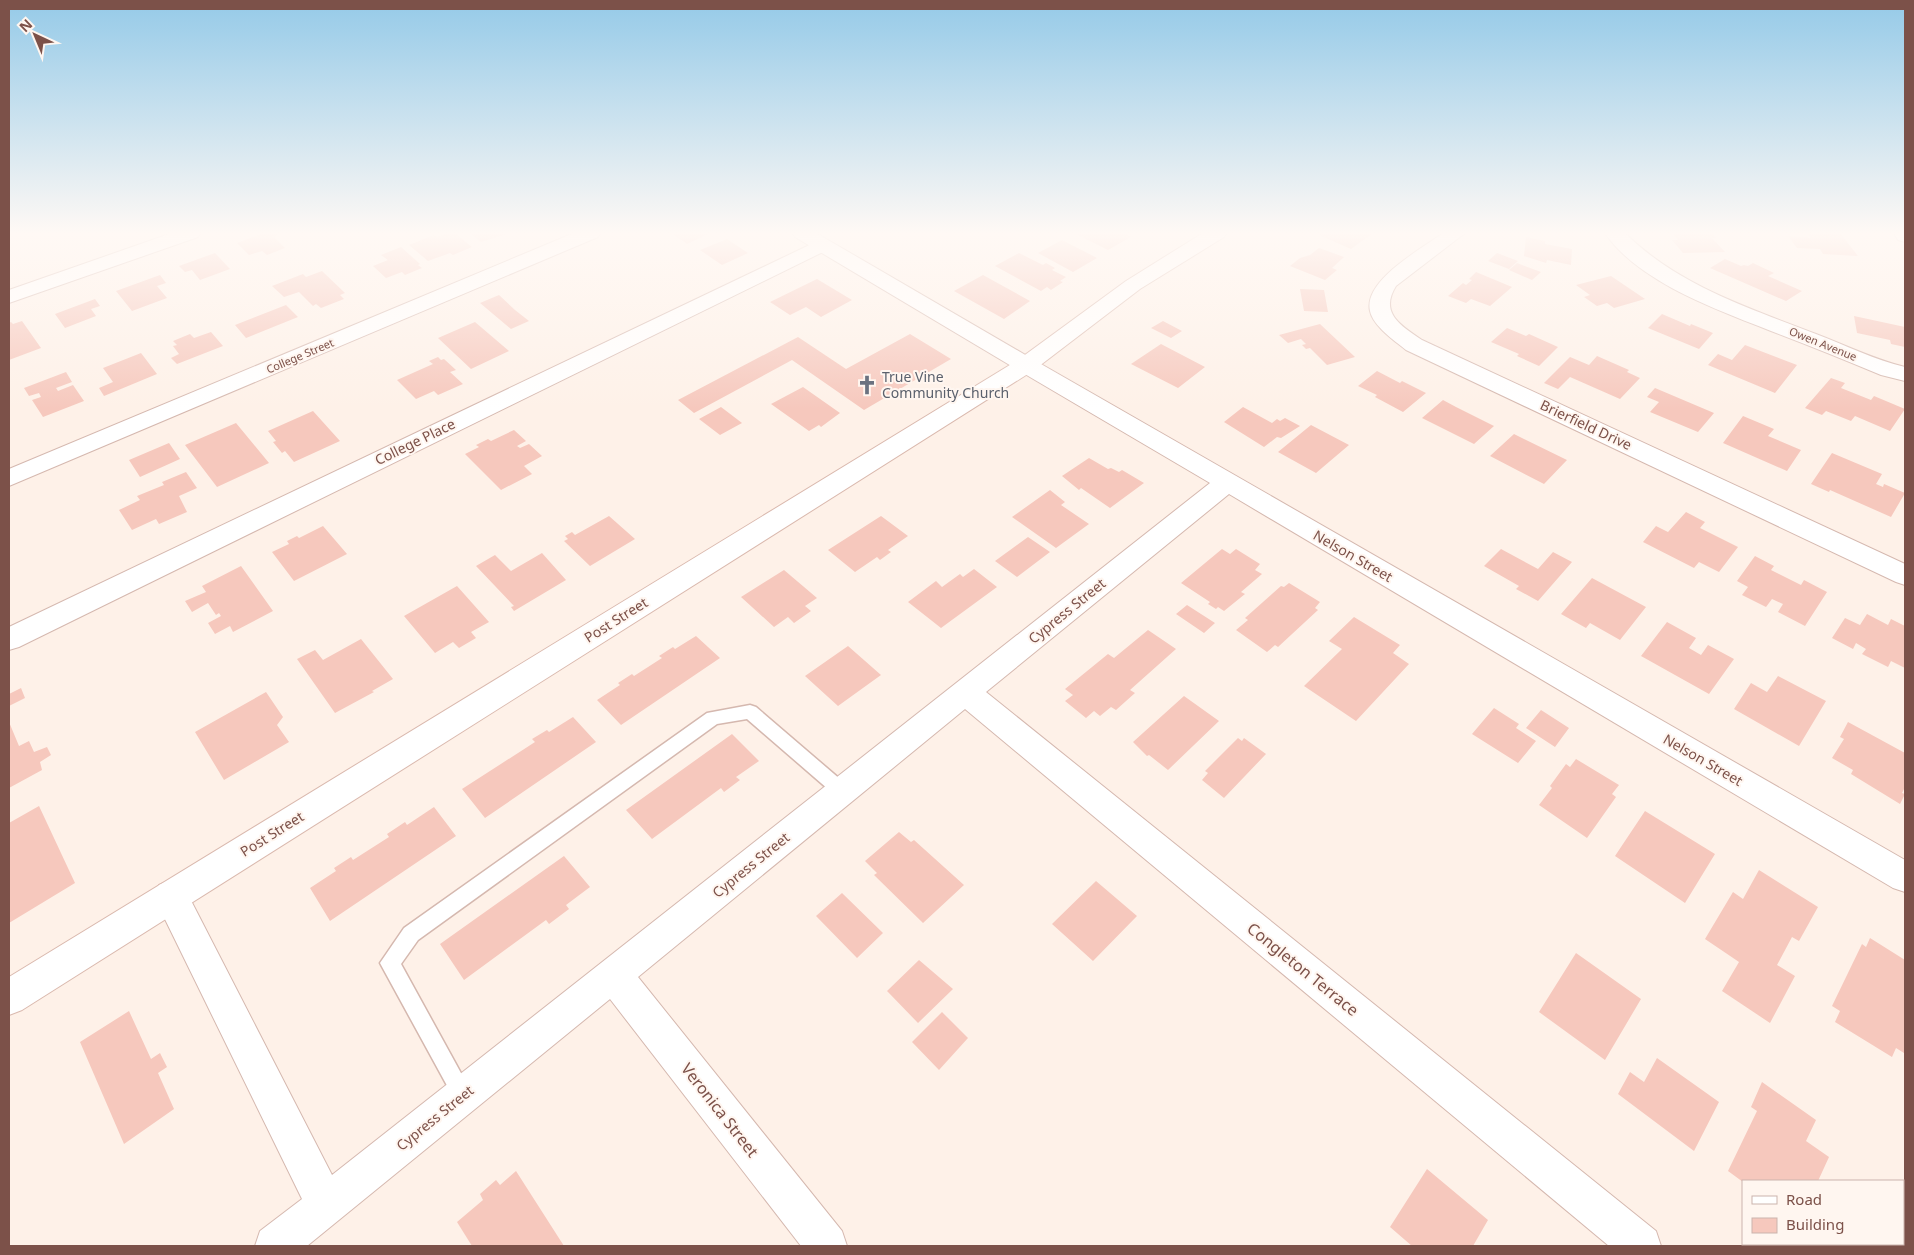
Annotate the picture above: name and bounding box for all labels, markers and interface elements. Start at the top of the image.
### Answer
north arrow [10,10,60,60]
text: N [15,14,36,36]
street label: Owen Avenue [1787,323,1859,364]
street label: College Street [264,335,336,377]
place label: True Vine Community Church [882,367,1009,402]
church icon: True Vine Community Church [856,374,878,396]
street label: Brierfield Drive [1537,395,1635,454]
street label: College Place [371,414,458,469]
street label: Nelson Street [1310,525,1396,586]
street label: Cypress Street [1024,574,1109,648]
street label: Post Street [580,593,651,647]
street label: Nelson Street [1660,729,1746,790]
street label: Post Street [236,807,307,861]
street label: Cypress Street [708,828,793,902]
street label: Congleton Terrace [1243,917,1363,1021]
street label: Veronica Street [676,1058,764,1162]
street label: Cypress Street [392,1081,477,1155]
legend [1742,1180,1904,1245]
text: Road [1786,1189,1822,1209]
text: Building [1786,1214,1844,1234]

